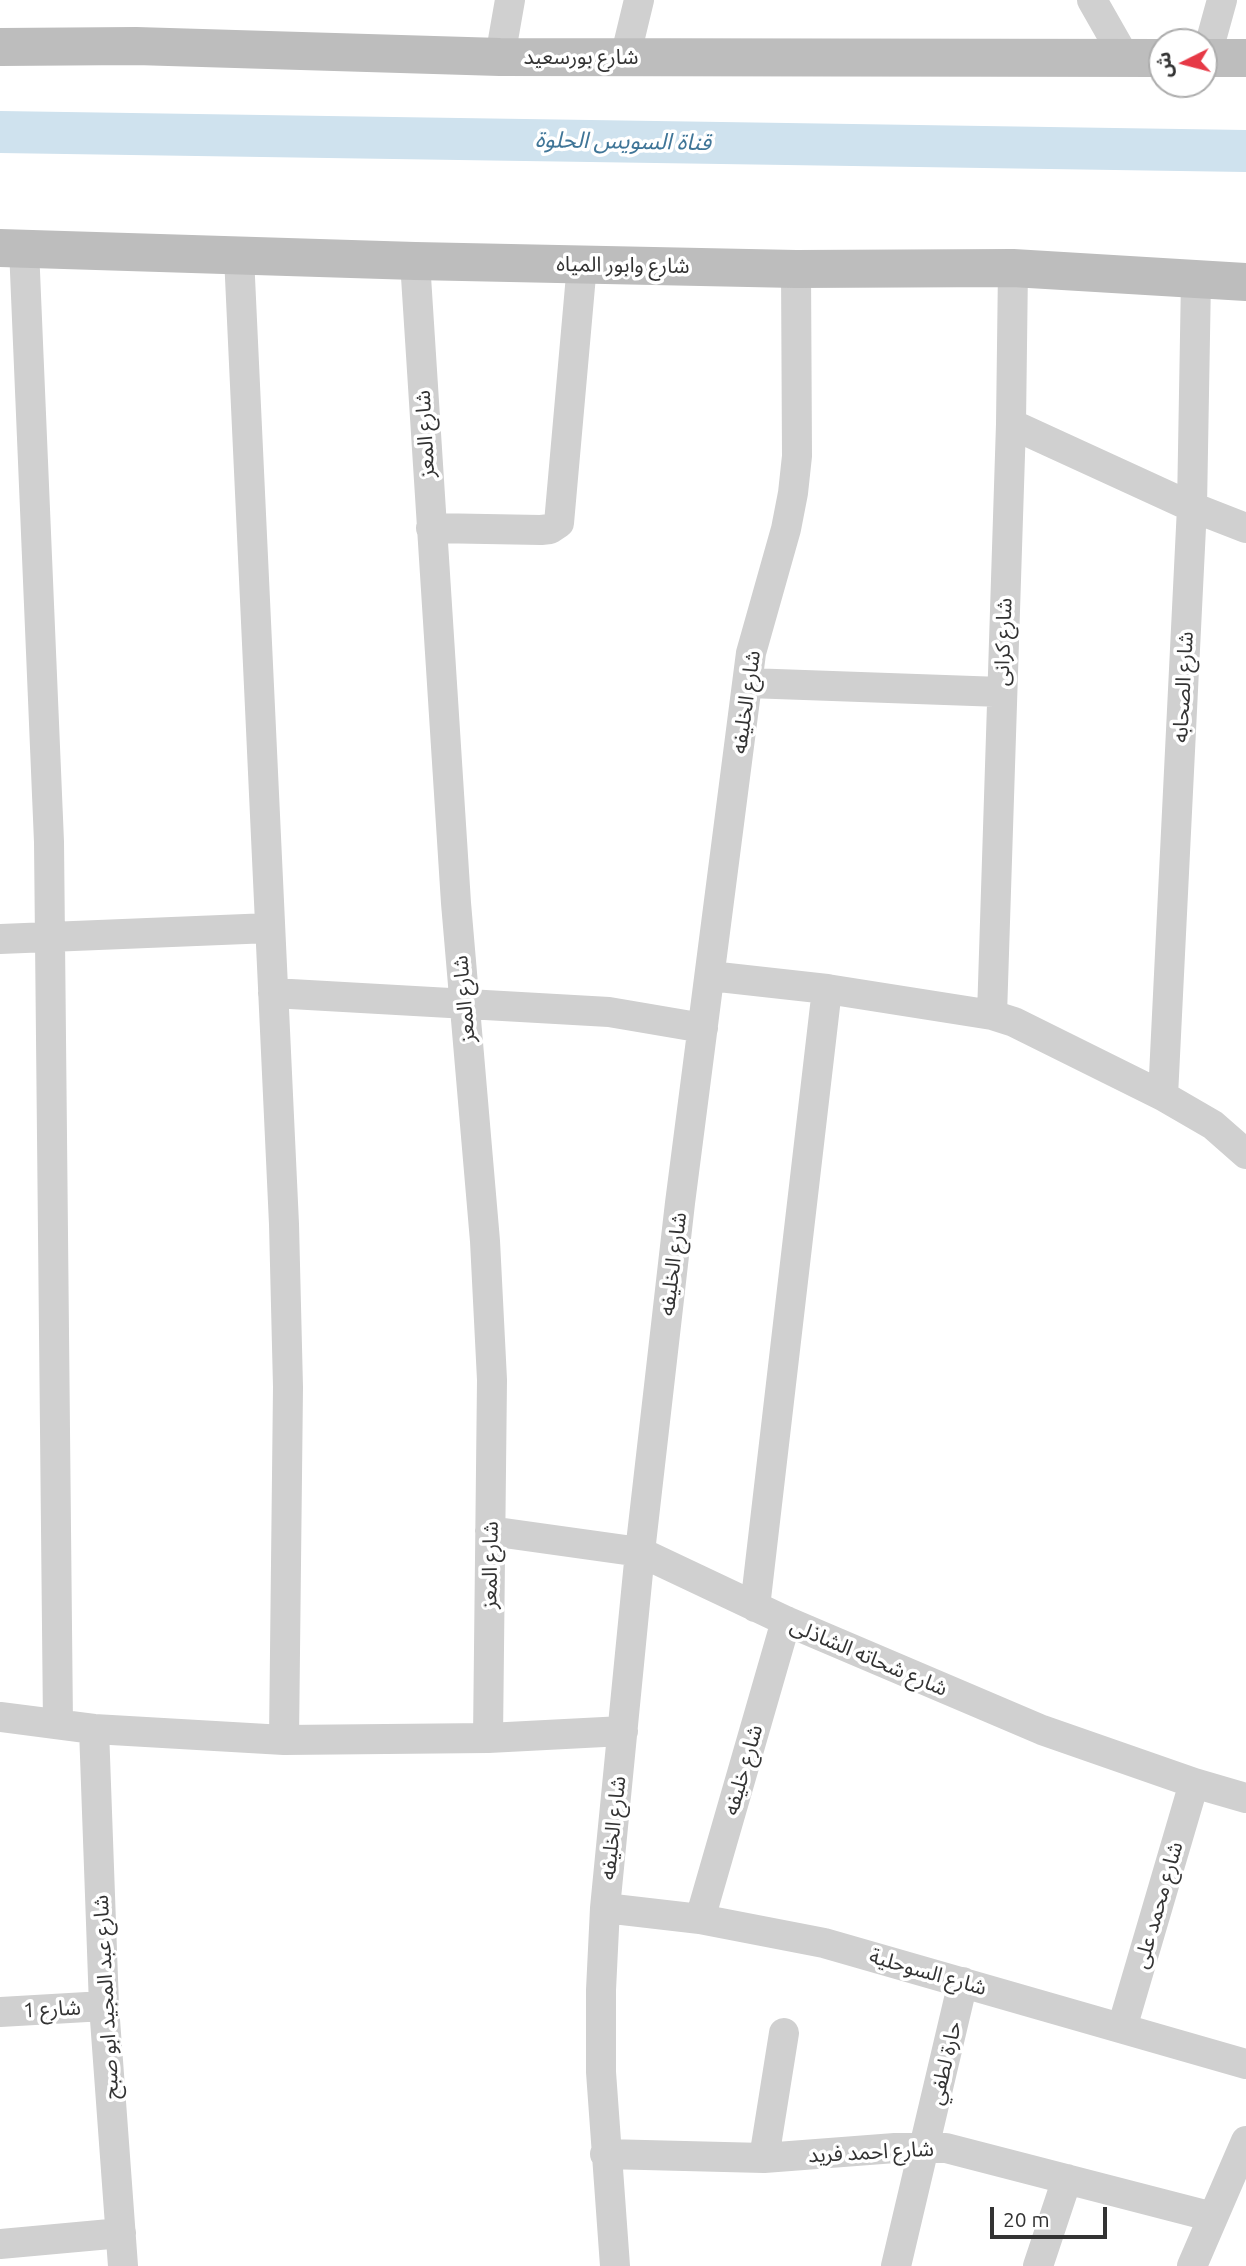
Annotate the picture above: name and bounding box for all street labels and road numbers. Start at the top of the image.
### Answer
street label: شارع بورسعيد [524,44,638,70]
street label: شارع وابور المياه [556,251,690,279]
street label: شارع المعز [410,390,440,478]
street label: شارع كرانى [989,597,1017,687]
street label: شارع الصحابه [1168,631,1198,743]
street label: شارع الخليفه [726,649,766,755]
street label: شارع المعز [448,954,480,1044]
street label: شارع الخليفه [654,1211,692,1317]
street label: شارع المعز [477,1521,503,1609]
street label: شارع شحاته الشاذلى [787,1613,951,1701]
street label: شارع خليفه [718,1722,768,1818]
street label: شارع الخليفه [595,1775,631,1881]
street label: شارع محمد على [1128,1839,1188,1971]
street label: شارع عبد المجيد ابو صبح [88,1894,124,2100]
street label: شارع السوحلية [867,1943,989,2001]
street label: شارع 1 [23,1995,81,2023]
street label: حارة لطفي [923,2019,967,2107]
street label: شارع احمد فريد [808,2136,934,2168]

